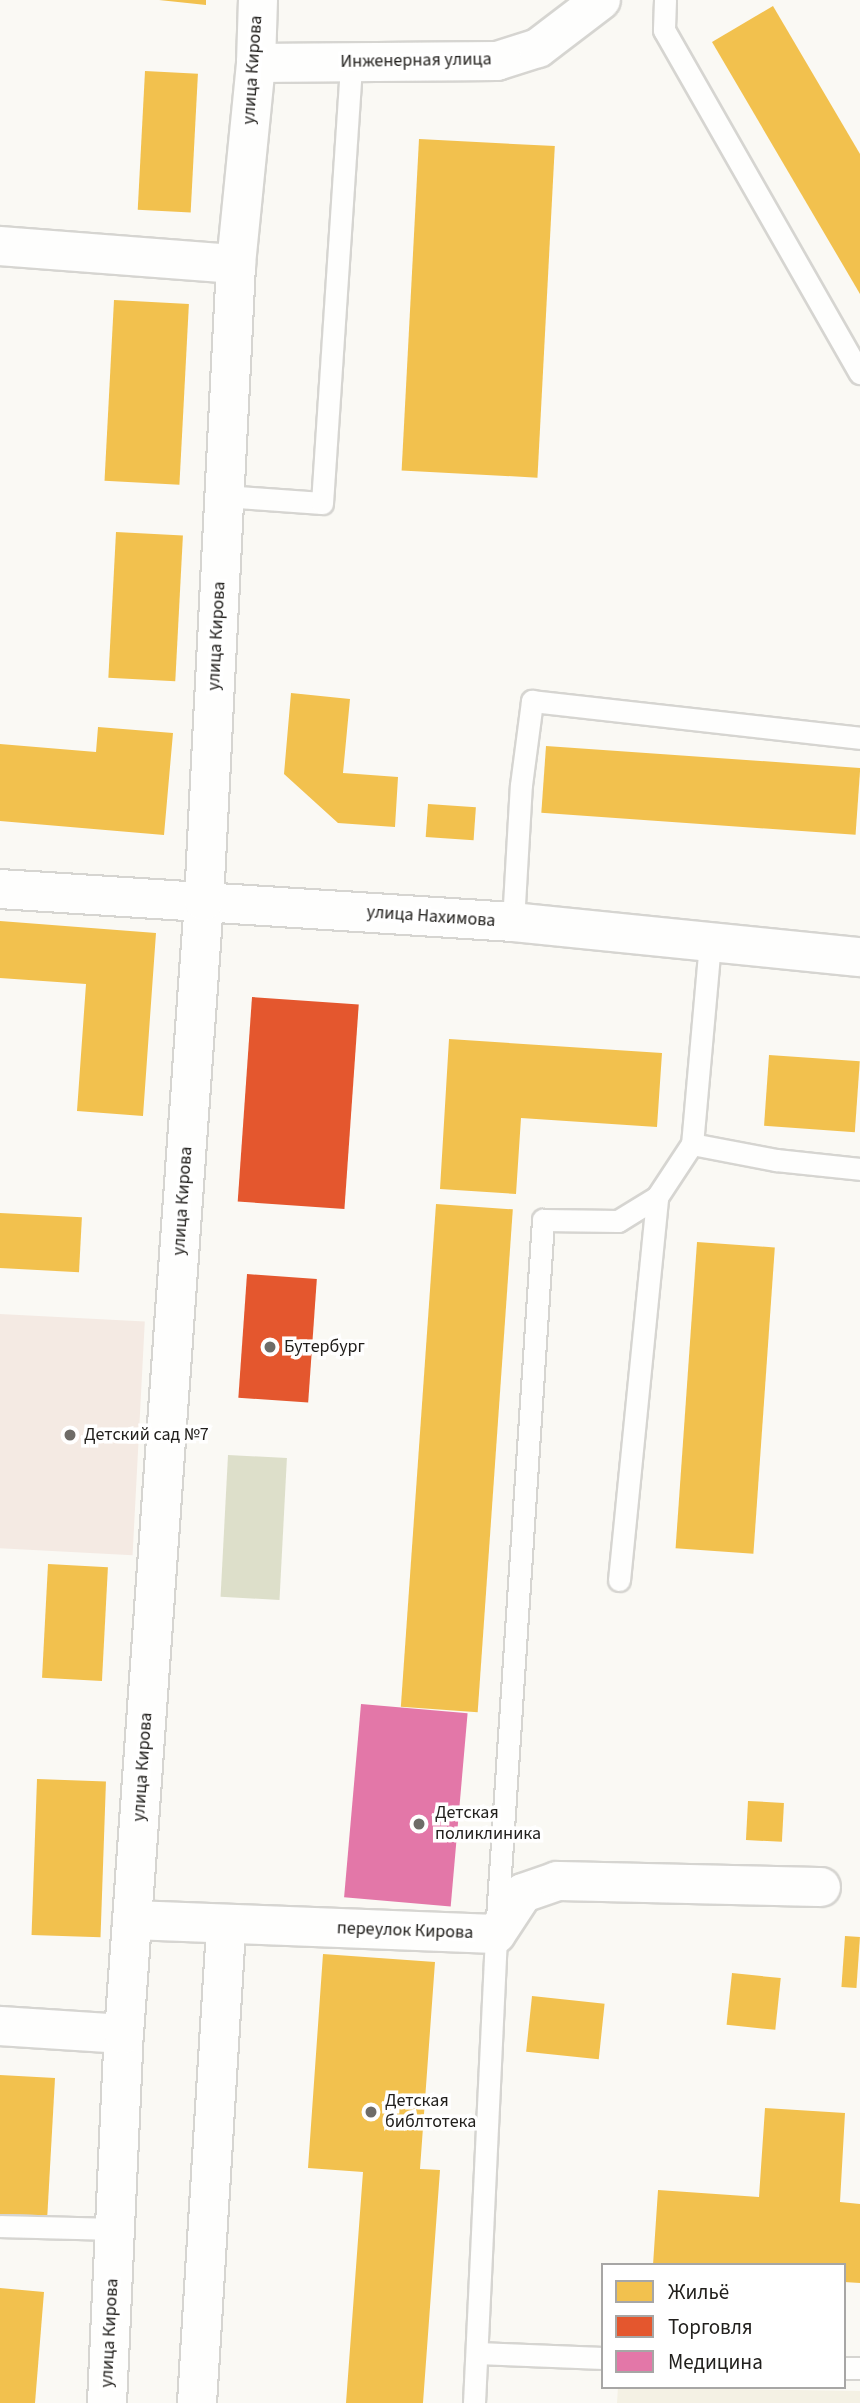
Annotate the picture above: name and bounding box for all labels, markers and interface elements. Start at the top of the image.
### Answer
street label: улица Кирова [238,15,268,125]
street label: Инженерная улица [340,49,492,73]
street label: улица Кирова [203,581,231,691]
street label: улица Нахимова [366,902,496,932]
street label: улица Кирова [168,1146,198,1256]
place label: Бутербург [284,1336,365,1358]
marker: Бутербург [262,1339,278,1355]
place label: Детский сад №7 [84,1424,209,1446]
marker: Детский сад №7 [62,1427,78,1443]
street label: улица Кирова [128,1712,158,1822]
place label: Детская поликлиника [435,1803,541,1846]
marker: Детская поликлиника [409,1814,429,1834]
street label: переулок Кирова [336,1918,474,1944]
place label: Детская библтотека [385,2091,476,2134]
marker: Детская библтотека [363,2104,379,2120]
legend [601,2263,846,2389]
text: Жильё [668,2277,729,2307]
street label: улица Кирова [96,2278,124,2388]
text: Торговля [668,2312,753,2342]
text: Медицина [668,2347,763,2377]

